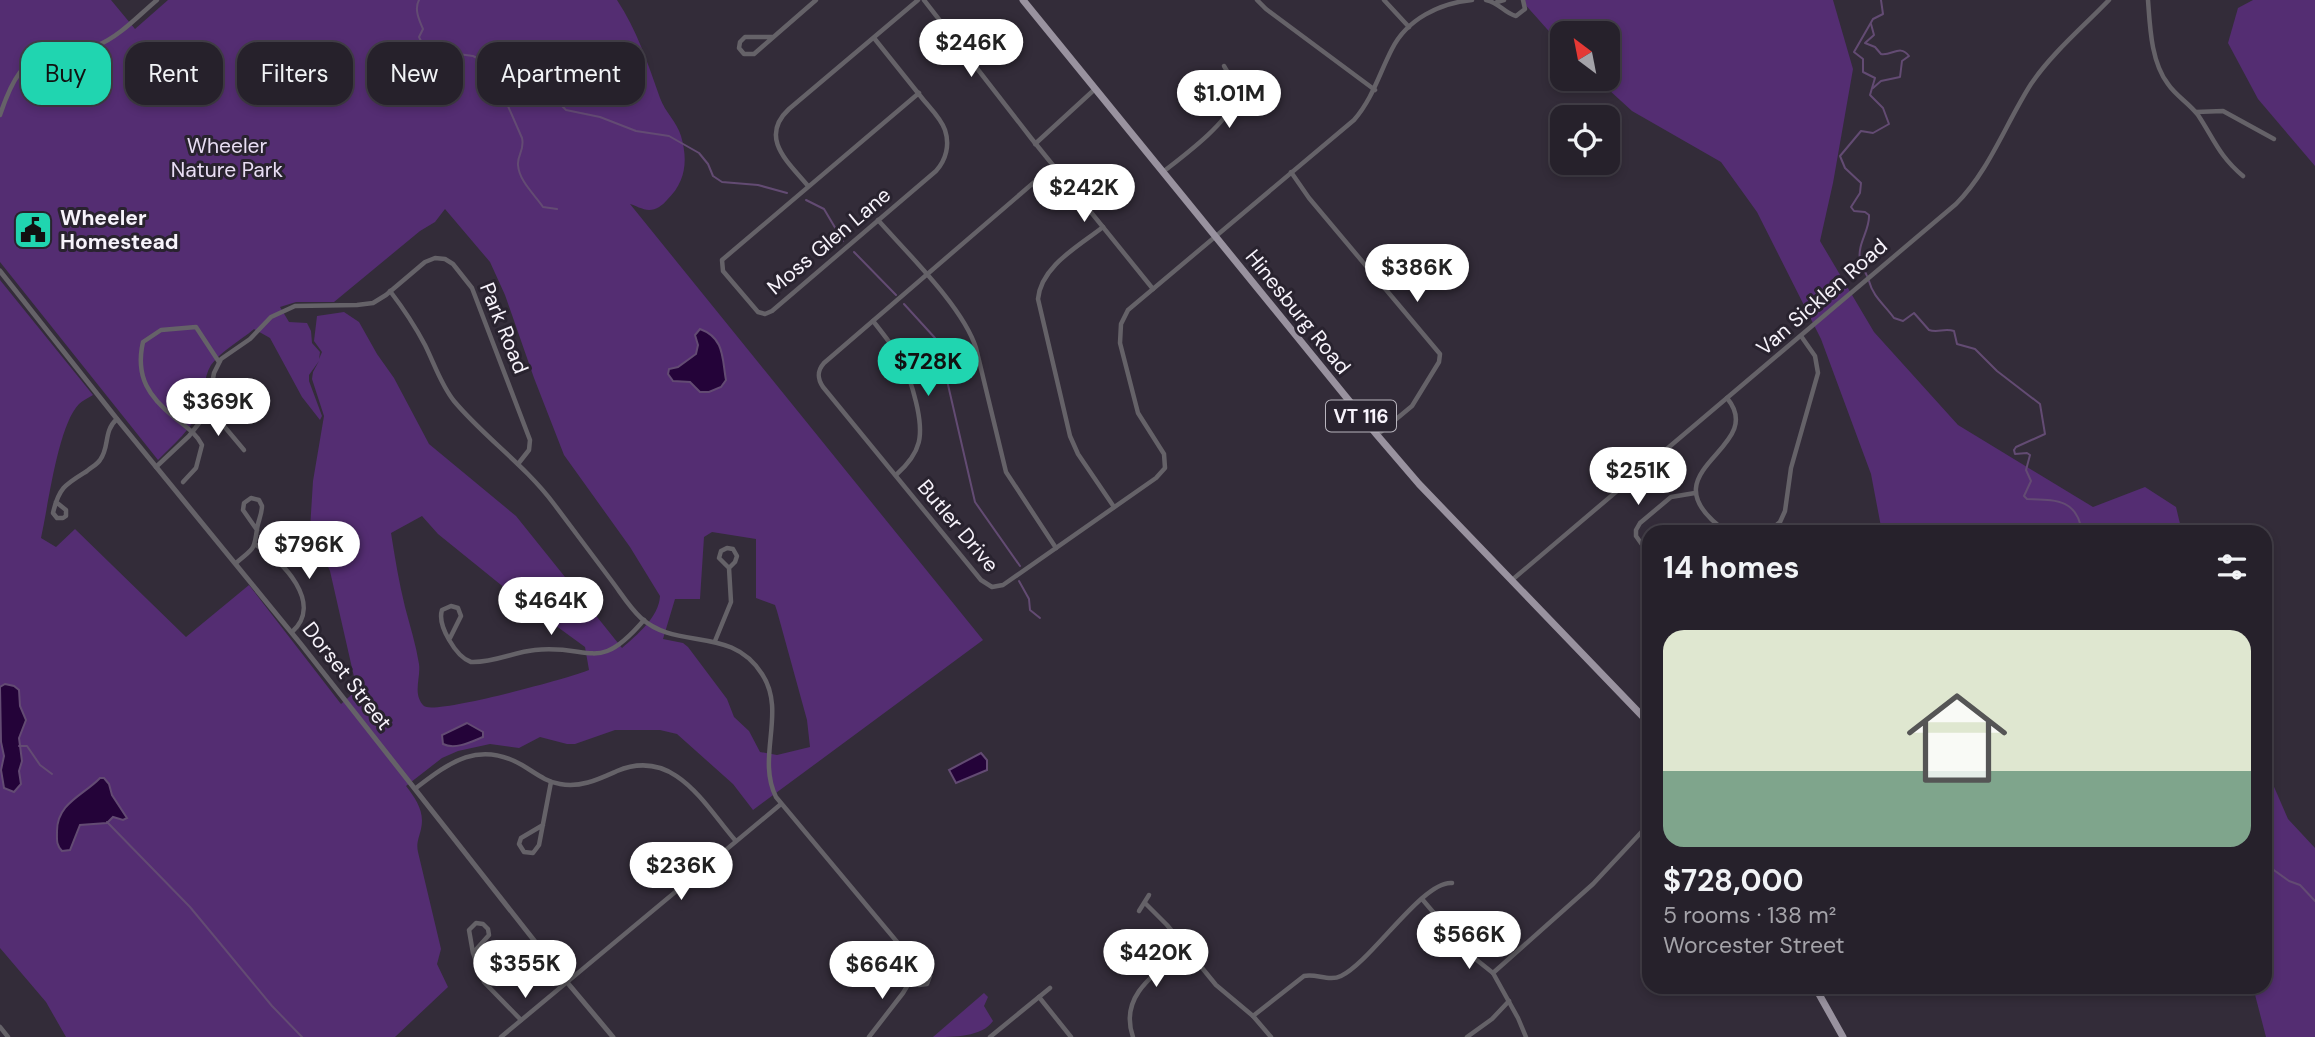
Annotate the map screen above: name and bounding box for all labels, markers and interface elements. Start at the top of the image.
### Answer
pin: $246K [922,20,1020,79]
north arrow [1550,21,1620,91]
map controls [1550,21,1620,175]
text: $246K [935,27,1007,57]
chip: Buy [21,42,111,105]
chip: Rent [125,42,223,105]
chip: Filters [237,42,353,105]
chip: New [367,42,463,105]
chip: Apartment [477,42,645,105]
pin: $1.01M [1172,71,1286,130]
text: $1.01M [1193,78,1265,108]
button: locate [1550,105,1620,175]
park label: Wheeler Nature Park [171,132,284,184]
pin: $242K [1035,164,1133,224]
text: $242K [1049,172,1119,202]
street label: Moss Glen Lane [761,181,897,301]
place label: Wheeler Homestead [60,204,179,256]
public building icon: Wheeler Homestead [12,209,54,251]
street label: Van Sicklen Road [1751,232,1893,362]
street label: Hinesburg Road [1239,244,1357,380]
pin: $386K [1368,244,1466,304]
text: $386K [1381,252,1453,282]
street label: Park Road [473,278,535,378]
pin: $728K [879,338,977,398]
text: $728K [894,346,962,376]
pin: $369K [169,378,267,438]
text: $369K [182,386,254,416]
road number: VT 116 [1326,400,1396,432]
pin: $251K [1589,448,1687,507]
text: $251K [1606,455,1670,485]
street label: Butler Drive [911,474,1005,578]
pin: $796K [260,522,358,581]
text: $796K [274,529,344,559]
text: 14 homes [1663,548,1800,587]
icon: filters [2213,548,2251,586]
pin: $464K [502,578,600,637]
text: $464K [514,585,588,615]
street label: Dorset Street [296,616,398,736]
icon: home [1894,675,2020,801]
pin: $236K [632,842,730,902]
text: $236K [646,850,716,880]
text: $728,000 [1663,861,1804,900]
text: 5 rooms · 138 m² [1663,900,1836,930]
pin: $566K [1420,912,1518,971]
text: $566K [1433,919,1505,949]
pin: $420K [1107,930,1205,989]
text: Worcester Street [1663,930,1845,960]
text: $420K [1119,937,1193,967]
pin: $355K [476,940,574,1000]
pin: $664K [833,942,931,1001]
text: $355K [489,948,561,978]
text: $664K [845,949,919,979]

